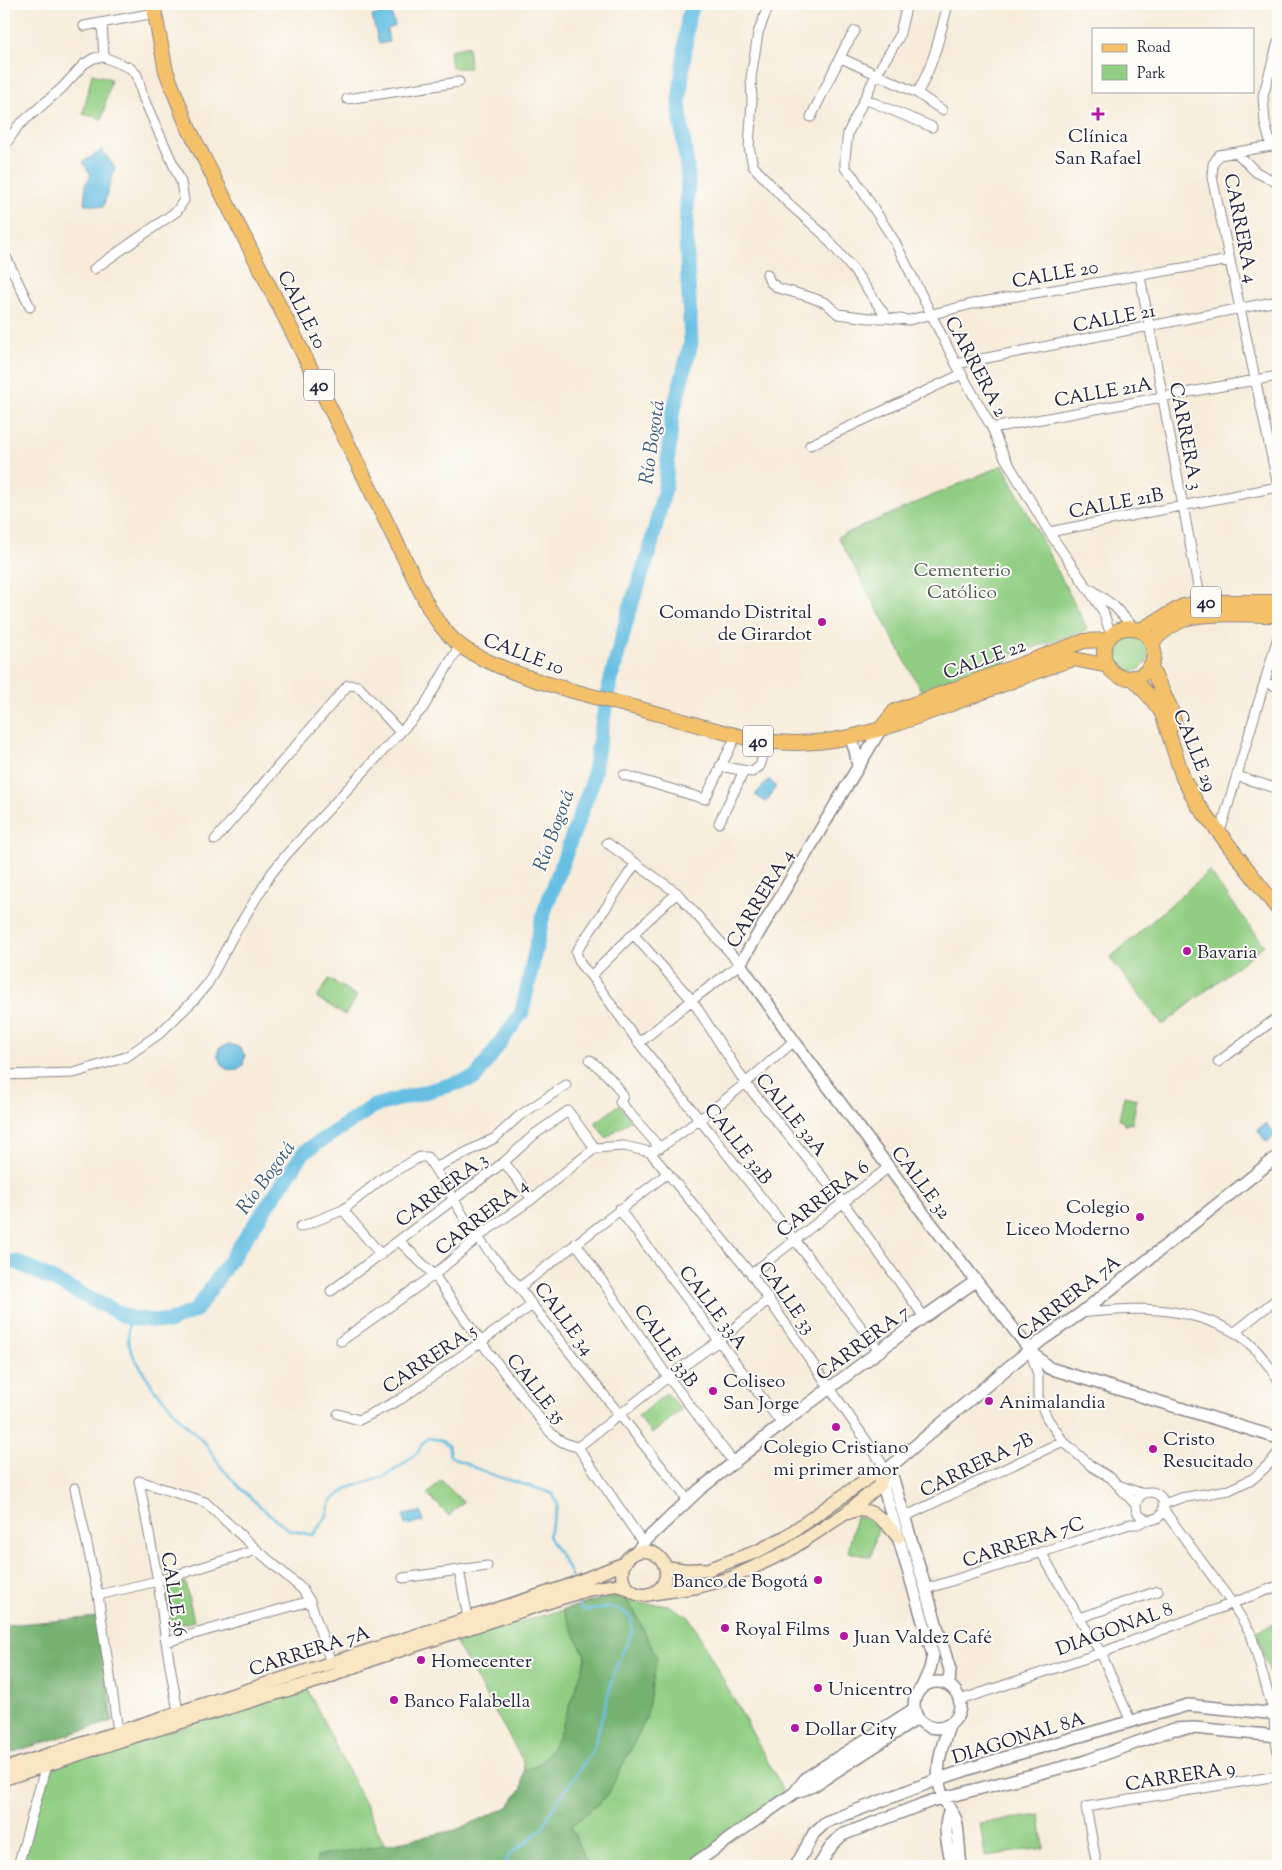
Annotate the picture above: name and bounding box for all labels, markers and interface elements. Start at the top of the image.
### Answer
legend [1092,28,1254,92]
text: Road [1137,38,1171,59]
text: Park [1137,64,1166,85]
marker: Clínica San Rafael [1091,107,1105,121]
place label: Clínica San Rafael [1055,124,1141,173]
street label: CARRERA 4 [1216,171,1264,286]
street label: CALLE 20 [1010,255,1101,296]
street label: CALLE 10 [270,266,332,354]
street label: CALLE 21 [1071,298,1159,341]
street label: CARRERA 2 [937,312,1013,422]
road number: 40 [304,370,334,400]
street label: CALLE 21A [1052,371,1155,415]
street label: CARRERA 3 [1161,380,1208,493]
water label: Río Bogotá [633,398,674,486]
street label: CALLE 21B [1067,482,1166,527]
park label: Cementerio Católico [913,558,1011,607]
road number: 40 [1191,586,1221,618]
place label: Comando Distrital de Girardot [659,600,813,649]
marker: Comando Distrital de Girardot [816,616,828,628]
street label: CALLE 10 [479,628,567,683]
street label: CALLE 22 [940,633,1030,688]
street label: CALLE 29 [1165,706,1222,796]
road number: 40 [743,726,773,756]
water label: Río Bogotá [527,786,583,876]
street label: CARRERA 4 [721,844,802,954]
place label: Bavaria [1197,940,1257,967]
marker: Bavaria [1181,945,1193,957]
street label: CALLE 32A [748,1068,832,1164]
street label: CALLE 32B [697,1098,778,1191]
water label: Río Bogotá [230,1136,304,1221]
street label: CALLE 32 [884,1141,956,1226]
street label: CARRERA 3 [391,1147,494,1235]
street label: CARRERA 6 [771,1155,876,1245]
street label: CARRERA 4 [430,1173,535,1263]
place label: Colegio Liceo Moderno [1006,1195,1130,1244]
marker: Colegio Liceo Moderno [1134,1211,1146,1223]
street label: CARRERA 7A [1012,1249,1128,1348]
street label: CALLE 33 [751,1256,821,1340]
street label: CALLE 33A [671,1261,753,1357]
street label: CALLE 34 [526,1277,600,1362]
street label: CALLE 33B [626,1299,703,1393]
street label: CARRERA 7 [811,1299,916,1388]
street label: CARRERA 5 [378,1318,483,1402]
street label: CALLE 35 [499,1349,571,1431]
place label: Coliseo San Jorge [723,1369,800,1418]
marker: Coliseo San Jorge [707,1385,719,1397]
place label: Animalandia [999,1390,1106,1417]
marker: Animalandia [983,1395,995,1407]
marker: Colegio Cristiano mi primer amor [830,1421,842,1433]
street label: CARRERA 7B [916,1427,1038,1505]
place label: Cristo Resucitado [1163,1427,1253,1476]
place label: Colegio Cristiano mi primer amor [763,1435,909,1484]
marker: Cristo Resucitado [1147,1443,1159,1455]
street label: CARRERA 7C [959,1511,1088,1576]
street label: CALLE 36 [153,1550,193,1639]
place label: Banco de Bogotá [673,1569,808,1596]
marker: Banco de Bogotá [812,1574,824,1586]
street label: DIAGONAL 8 [1053,1597,1177,1664]
place label: Royal Films [735,1617,830,1644]
street label: CARRERA 7A [246,1620,374,1685]
marker: Royal Films [719,1622,731,1634]
place label: Juan Valdez Café [853,1625,992,1652]
marker: Juan Valdez Café [838,1630,850,1642]
place label: Homecenter [431,1649,532,1676]
marker: Homecenter [415,1654,427,1666]
place label: Unicentro [828,1677,913,1704]
marker: Unicentro [812,1682,824,1694]
place label: Banco Falabella [404,1689,530,1716]
marker: Banco Falabella [388,1694,400,1706]
street label: DIAGONAL 8A [949,1706,1089,1772]
place label: Dollar City [805,1717,897,1744]
marker: Dollar City [789,1722,801,1734]
street label: CARRERA 9 [1123,1755,1237,1799]

